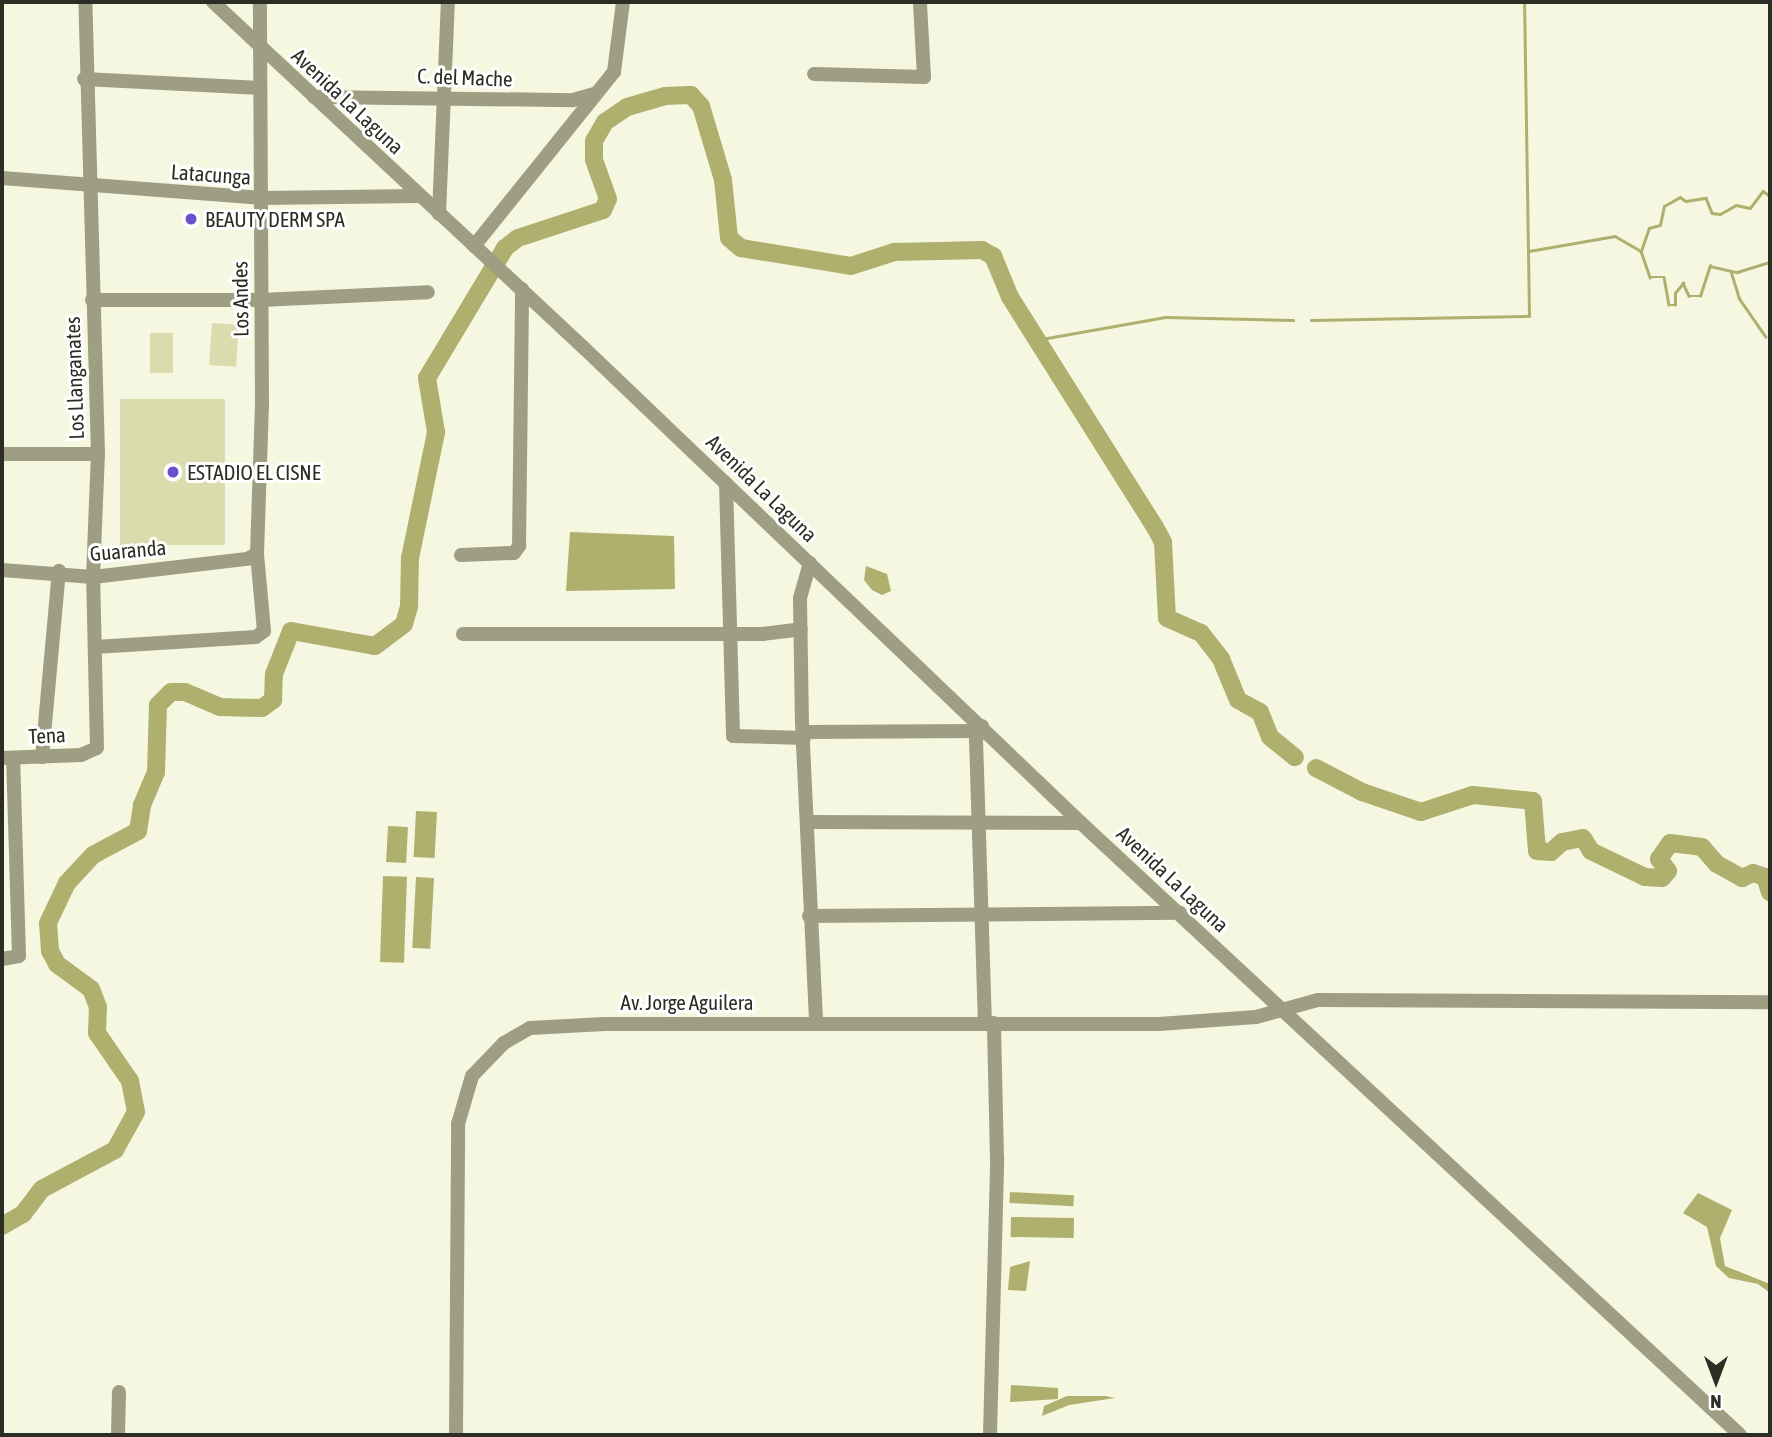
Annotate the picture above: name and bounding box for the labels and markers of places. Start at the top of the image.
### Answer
place label: BEAUTY DERM SPA [205,206,345,232]
marker: BEAUTY DERM SPA [183,211,199,227]
place label: ESTADIO EL CISNE [187,459,321,485]
marker: ESTADIO EL CISNE [165,464,181,480]

